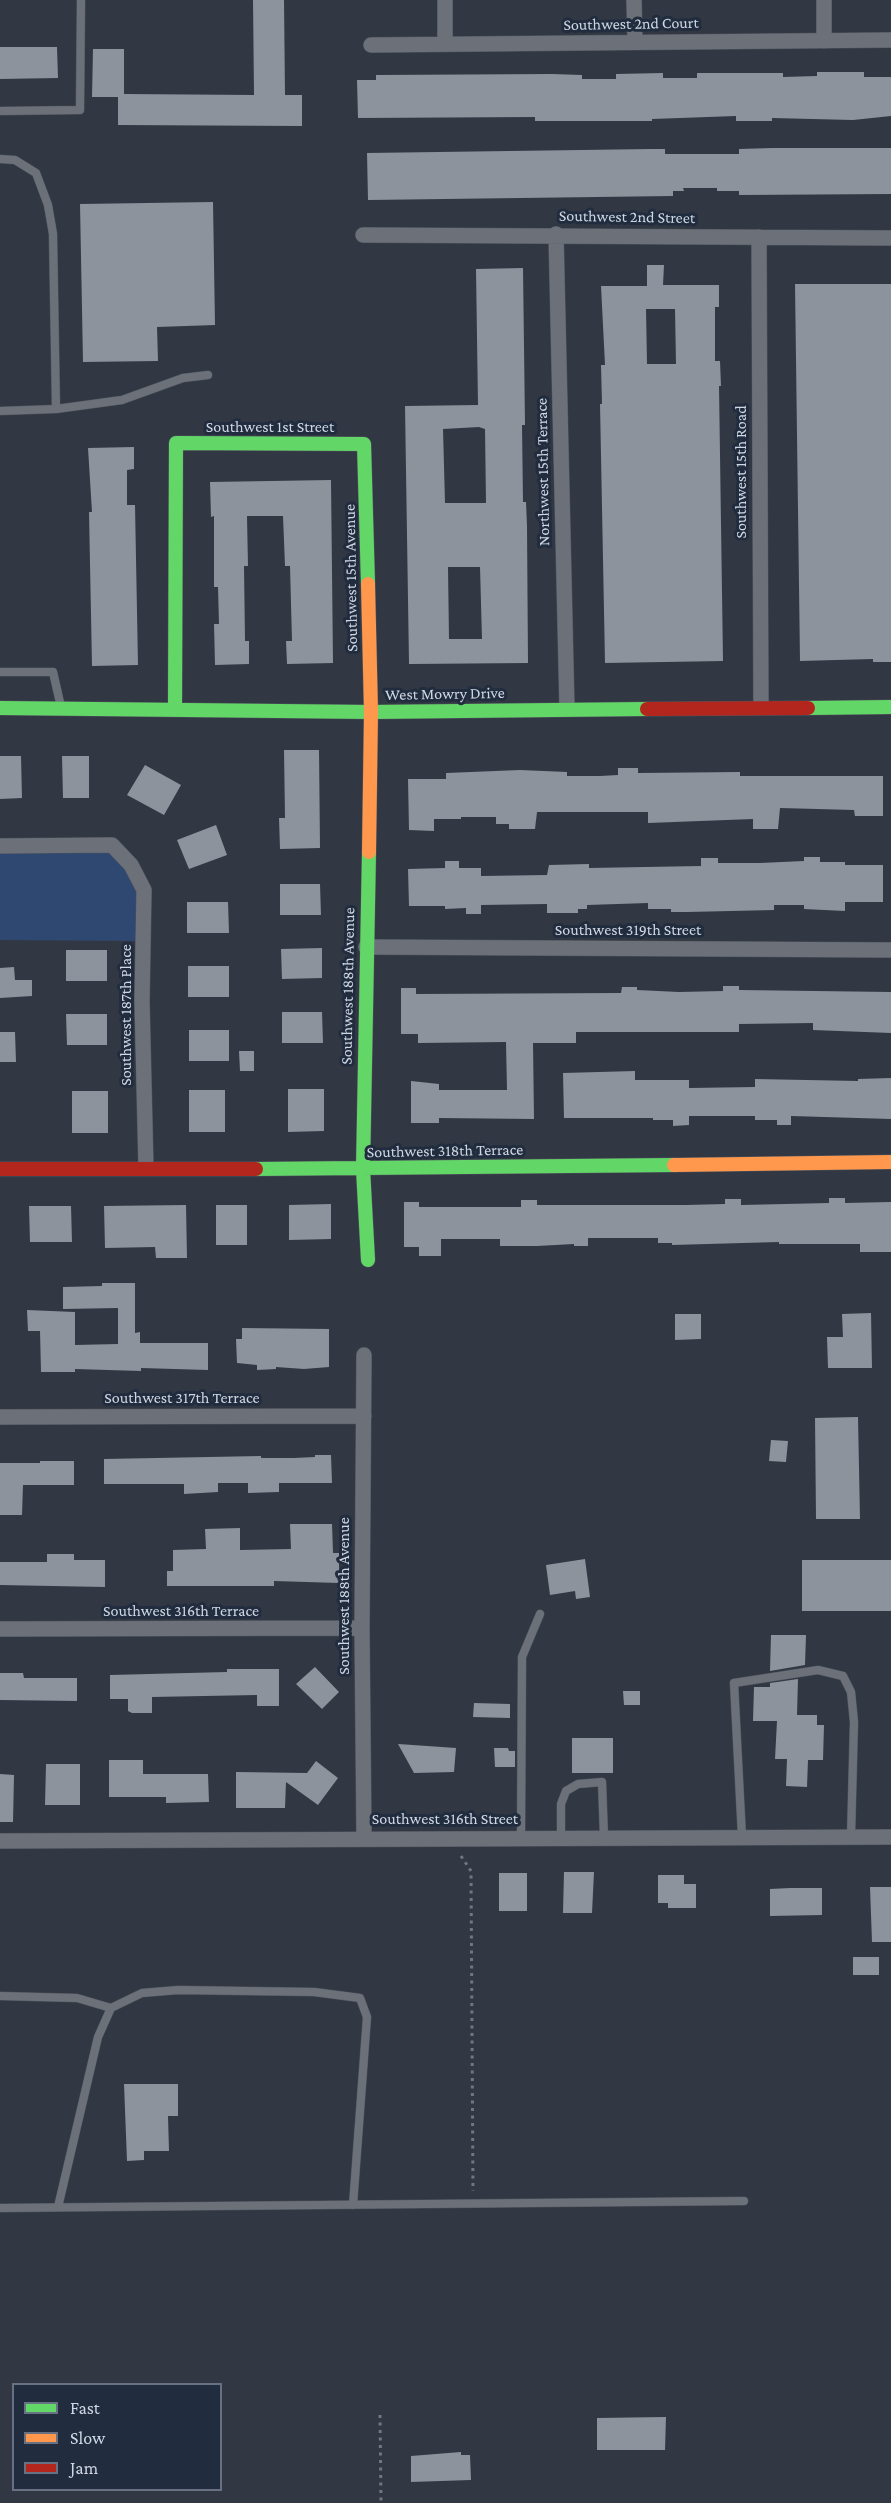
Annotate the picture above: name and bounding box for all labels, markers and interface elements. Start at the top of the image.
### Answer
street label: Southwest 2nd Court [563,13,699,35]
street label: Southwest 2nd Street [559,206,695,228]
street label: Northwest 15th Terrace [532,398,554,546]
street label: Southwest 15th Road [731,405,751,539]
street label: Southwest 1st Street [206,417,334,437]
street label: Southwest 15th Avenue [340,504,362,652]
street label: West Mowry Drive [385,683,505,705]
street label: Southwest 188th Avenue [337,907,359,1065]
street label: Southwest 319th Street [555,920,701,940]
street label: Southwest 187th Place [116,944,136,1086]
street label: Southwest 318th Terrace [367,1140,523,1162]
street label: Southwest 317th Terrace [104,1388,260,1408]
street label: Southwest 188th Avenue [334,1517,354,1675]
street label: Southwest 316th Terrace [103,1601,259,1621]
street label: Southwest 316th Street [372,1809,518,1829]
legend [12,2383,222,2491]
text: Fast [70,2398,100,2418]
text: Slow [70,2428,105,2448]
text: Jam [70,2458,98,2478]

